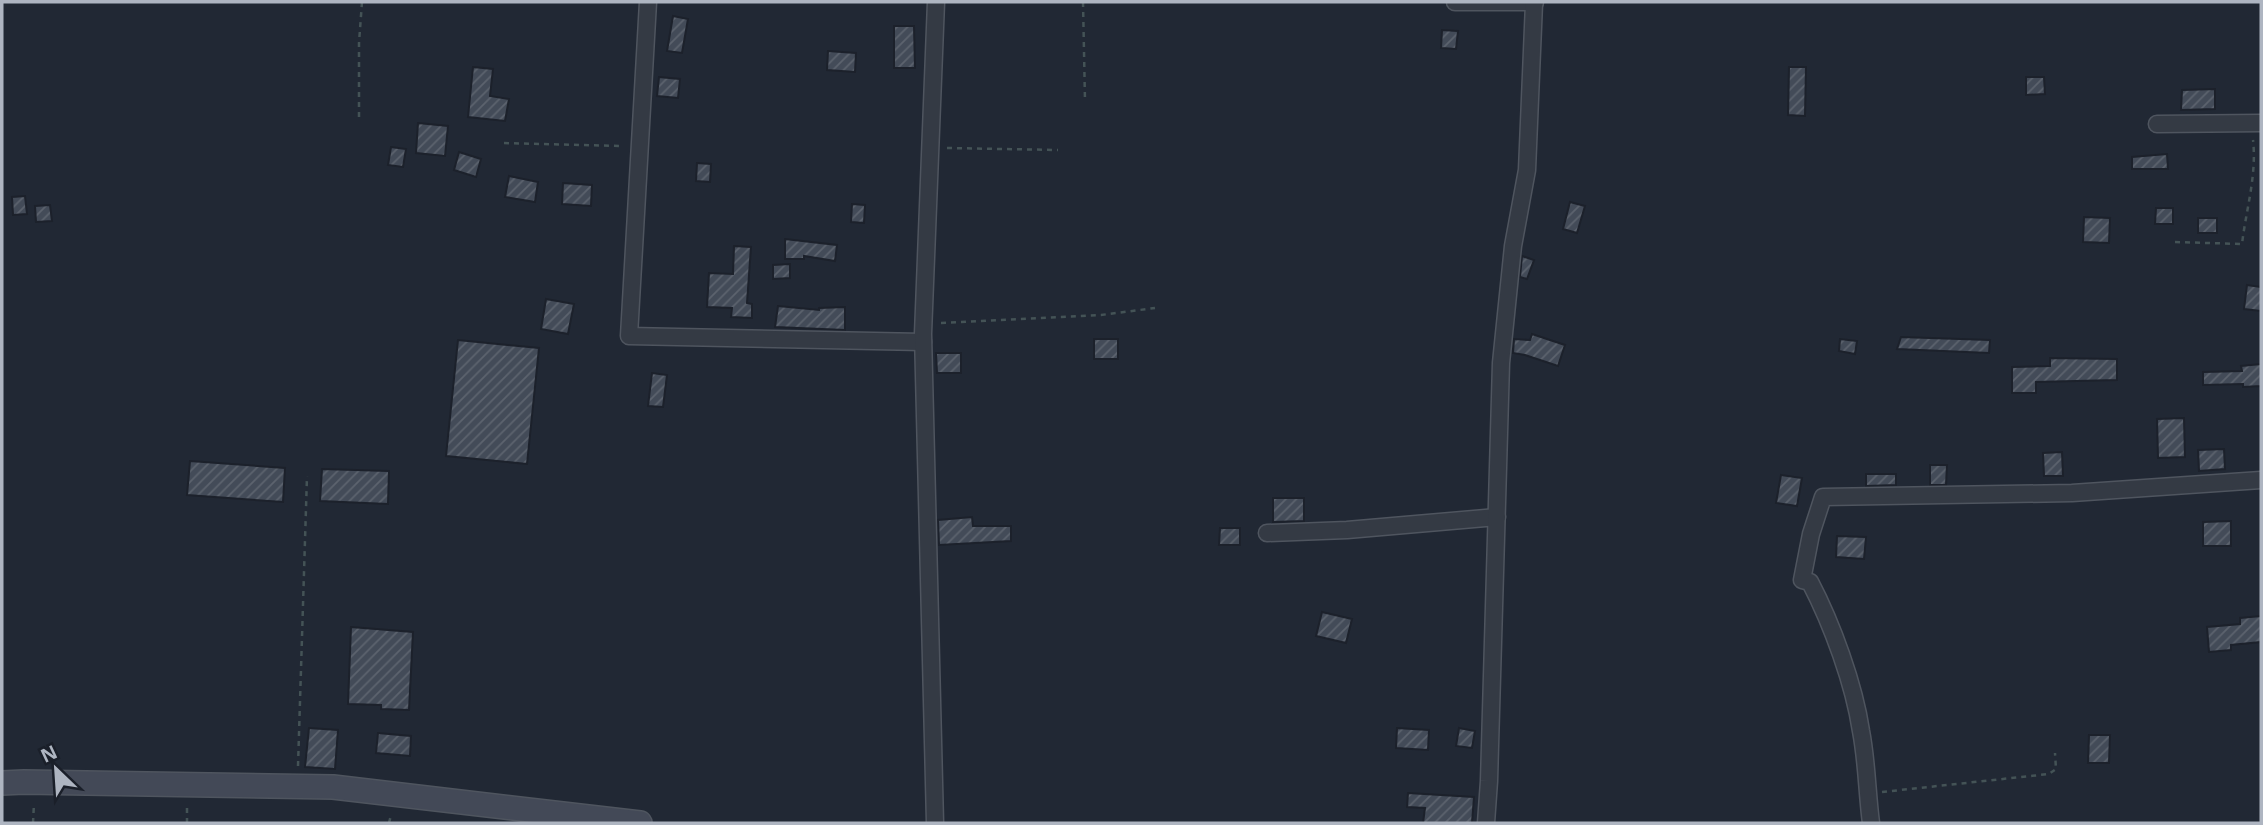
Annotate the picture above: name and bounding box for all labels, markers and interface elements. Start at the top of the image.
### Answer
north arrow [21,734,91,804]
text: N [36,739,61,769]

